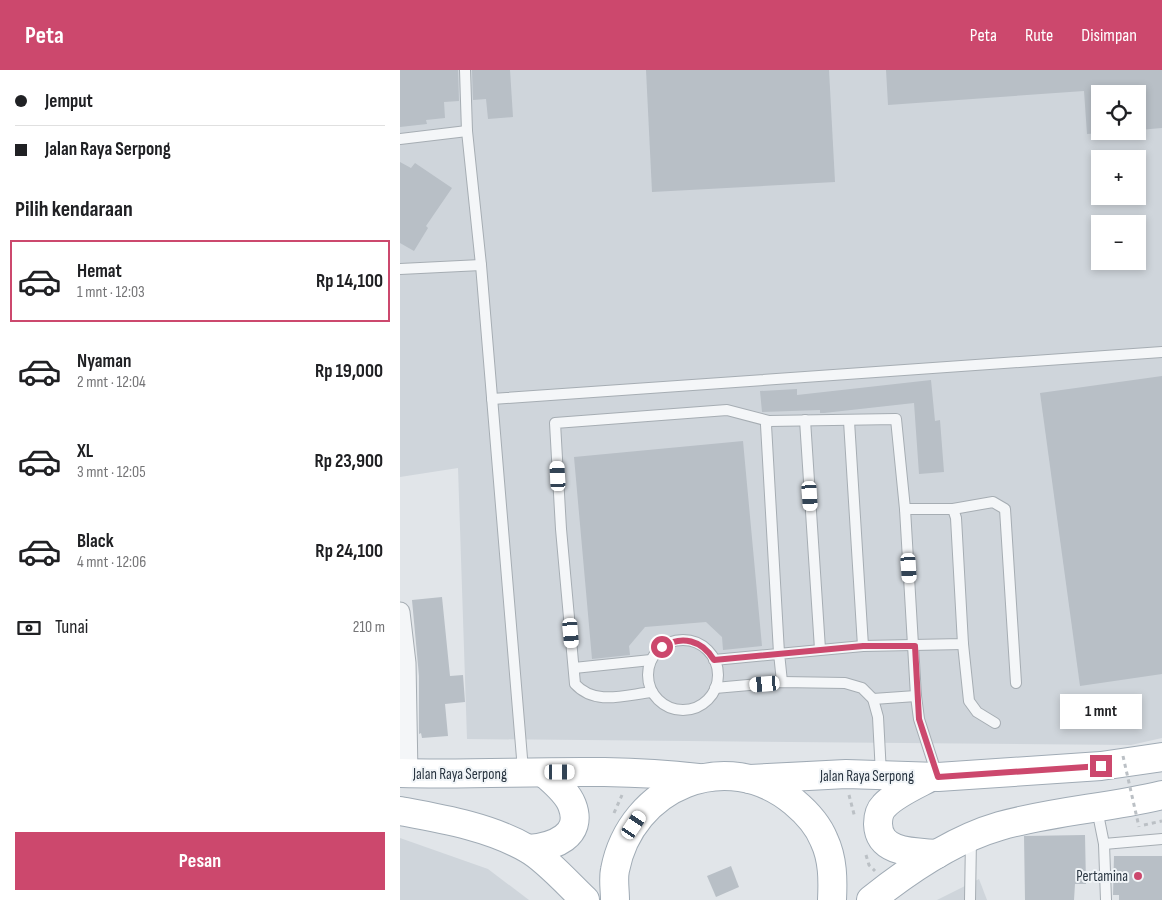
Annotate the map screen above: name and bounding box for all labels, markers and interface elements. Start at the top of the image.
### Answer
text: Peta [25,21,64,50]
text: Peta [970,25,997,46]
text: Rute [1025,25,1053,46]
text: Disimpan [1081,25,1137,46]
map controls [1091,85,1146,270]
button: locate [1091,85,1146,140]
text: Jemput [45,90,93,113]
text: Jalan Raya Serpong [45,138,171,161]
button: + [1091,150,1146,205]
text: Pilih kendaraan [15,196,133,223]
button: − [1091,215,1146,270]
icon: car [17,259,62,304]
text: Hemat [77,260,122,283]
text: Rp 14,100 [316,270,383,293]
text: 1 mnt · 12:03 [77,283,145,302]
icon: car [17,349,62,394]
text: Nyaman [77,350,131,373]
text: Rp 19,000 [315,360,383,383]
text: 2 mnt · 12:04 [77,373,146,392]
icon: car [17,439,62,484]
text: XL [77,440,93,463]
text: Rp 23,900 [314,450,383,473]
car [549,461,566,491]
text: 3 mnt · 12:05 [77,463,146,482]
car [801,481,818,511]
icon: car [17,529,62,574]
text: Black [77,530,114,553]
text: Rp 24,100 [315,540,383,563]
text: 4 mnt · 12:06 [77,553,146,572]
car [900,553,917,583]
icon: cash [15,614,43,642]
text: Tunai [55,616,88,639]
car [562,617,579,649]
text: 210 m [353,618,385,637]
route start [651,636,673,658]
car [749,675,780,693]
callout: 1 mnt [1060,694,1142,728]
text: 1 mnt [1085,702,1117,721]
route end [1090,755,1112,777]
street label: Jalan Raya Serpong [412,765,507,784]
car [545,765,575,780]
street label: Jalan Raya Serpong [819,767,914,786]
car [619,808,648,842]
button: Pesan [15,832,385,890]
place label: Pertamina [1076,867,1128,886]
marker: Pertamina [1132,870,1144,882]

